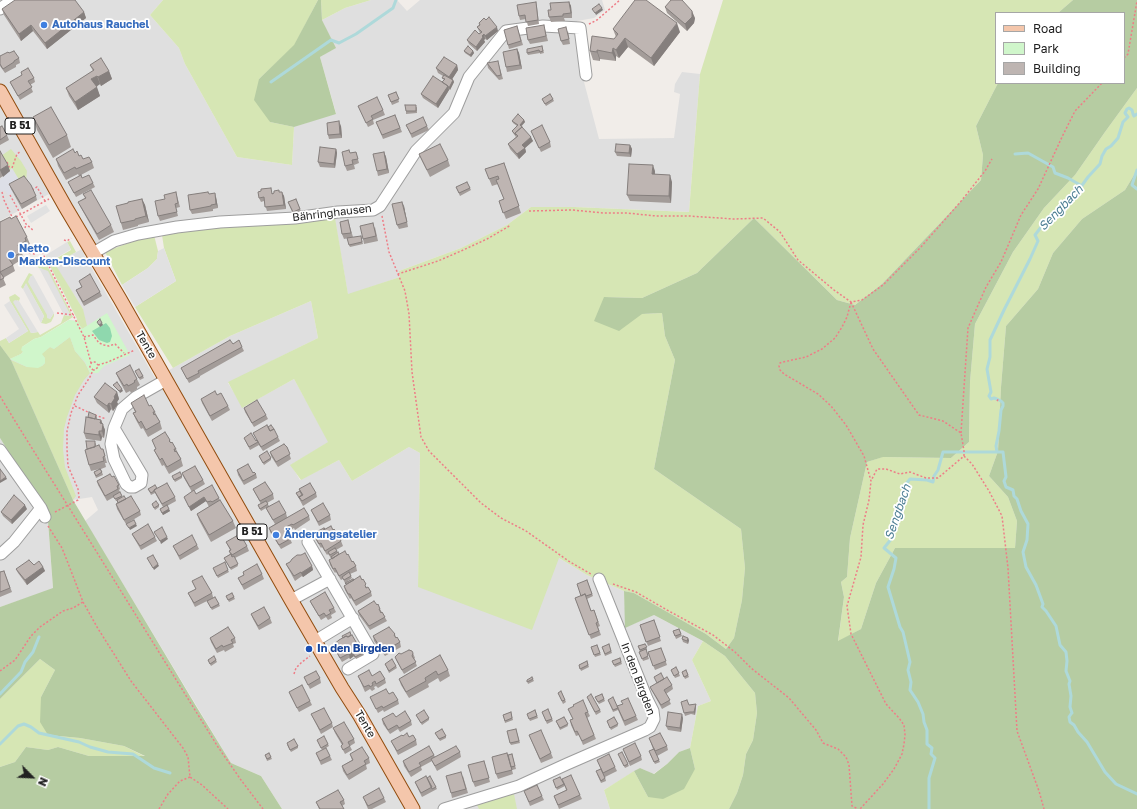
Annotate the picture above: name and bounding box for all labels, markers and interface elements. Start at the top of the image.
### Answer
legend [995,12,1125,84]
place label: Autohaus Rauchel [52,18,149,32]
marker: Autohaus Rauchel [39,20,49,30]
text: Road [1033,21,1062,36]
text: Park [1033,41,1059,56]
text: Building [1033,61,1081,76]
road number: B 51 [5,118,35,134]
water label: Sengbach [1036,182,1086,234]
street label: Bähringhausen [292,202,372,224]
place label: Netto Marken-Discount [19,242,111,268]
marker: Netto Marken-Discount [6,250,16,260]
street label: Tente [133,329,159,361]
water label: Sengbach [882,482,914,542]
road number: B 51 [237,524,267,540]
place label: Änderungsatelier [284,528,377,542]
marker: Änderungsatelier [271,530,281,540]
street label: In den Birgden [618,641,658,717]
place label: In den Birgden [317,642,394,656]
marker: In den Birgden [304,644,314,654]
street label: Tente [352,708,378,740]
north arrow [12,757,52,797]
text: N [36,776,51,789]

